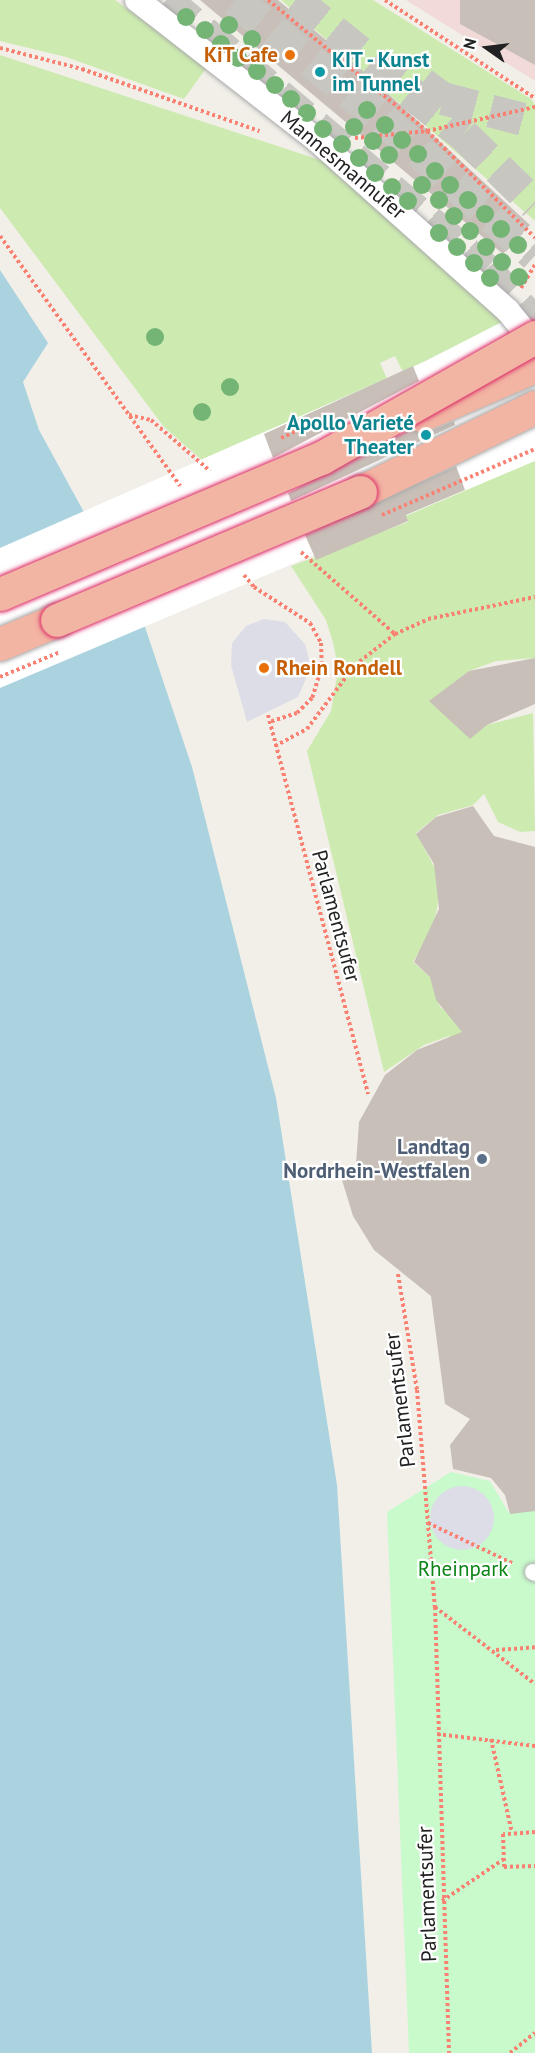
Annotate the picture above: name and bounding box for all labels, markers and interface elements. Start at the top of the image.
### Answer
north arrow [457,18,517,78]
text: N [459,36,481,51]
place label: KiT Cafe [203,42,278,68]
place label: KIT - Kunst im Tunnel [332,47,433,97]
marker: KiT Cafe [283,48,297,62]
marker: KIT - Kunst im Tunnel [313,65,327,79]
street label: Mannesmannufer [275,105,411,225]
place label: Apollo Varieté Theater [286,410,414,460]
marker: Apollo Varieté Theater [419,428,433,442]
place label: Rhein Rondell [276,655,402,681]
marker: Rhein Rondell [257,661,271,675]
street label: Parlamentsufer [306,847,366,985]
place label: Landtag Nordrhein-Westfalen [283,1134,470,1184]
marker: Landtag Nordrhein-Westfalen [475,1152,489,1166]
street label: Parlamentsufer [379,1331,421,1469]
park label: Rheinpark [418,1556,508,1582]
street label: Parlamentsufer [412,1826,442,1962]

